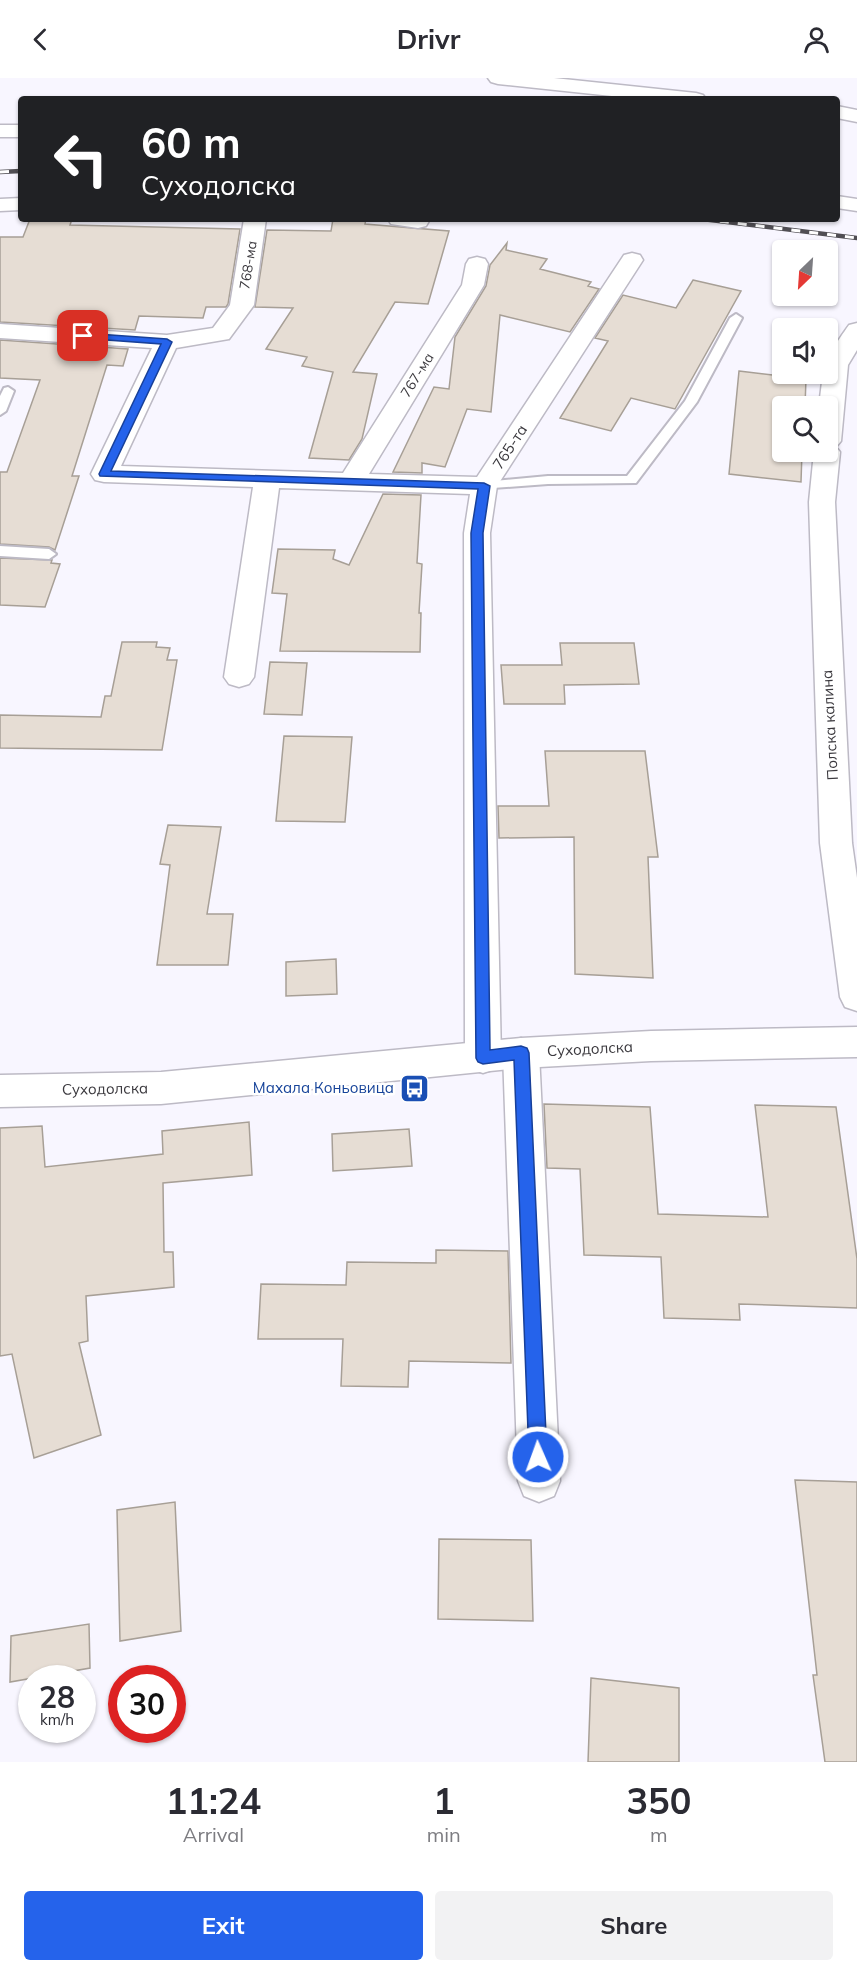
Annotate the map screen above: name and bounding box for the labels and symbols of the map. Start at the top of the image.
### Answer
street label: 768-ма [235,239,261,291]
north arrow [772,240,838,306]
pin [57,310,108,361]
street label: 767-ма [396,349,438,401]
street label: 765-та [488,421,531,473]
street label: Полска калина [817,669,842,781]
street label: Суходолска [547,1037,633,1060]
bus stop icon: Махала Коньовица [399,1072,431,1104]
street label: Суходолска [62,1078,148,1099]
place label: Махала Коньовица [253,1078,394,1097]
position arrow [506,1425,570,1489]
speed limit sign: 30 [108,1665,186,1743]

